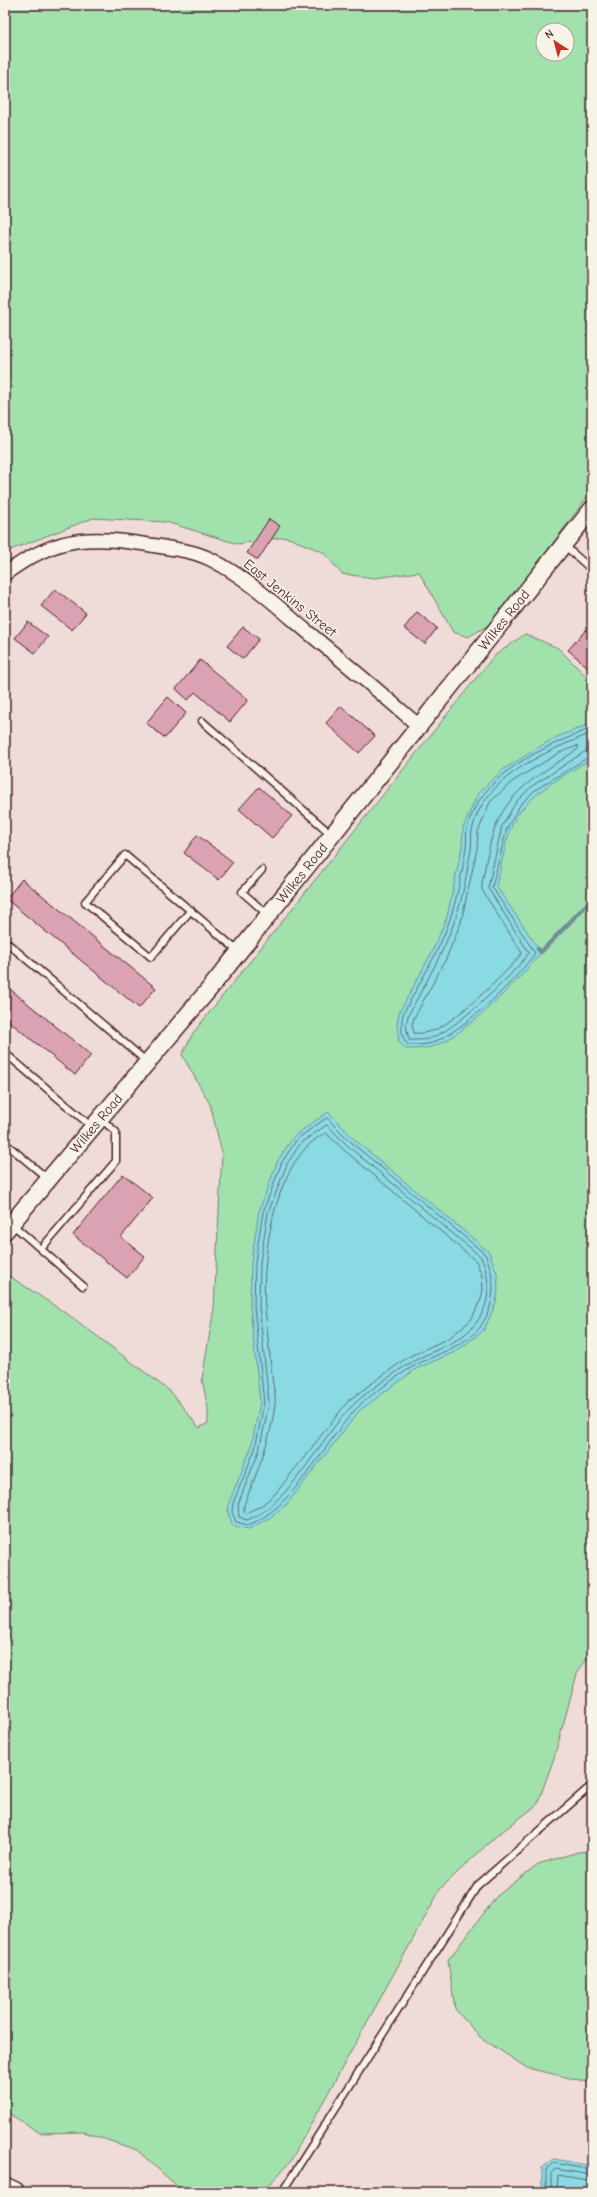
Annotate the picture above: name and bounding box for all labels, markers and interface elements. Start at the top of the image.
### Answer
north arrow [535,22,575,62]
text: N [543,27,556,42]
street label: East Jenkins Street [240,555,341,641]
street label: Wilkes Road [474,586,533,653]
street label: Wilkes Road [273,839,331,907]
street label: Wilkes Road [66,1090,126,1157]

